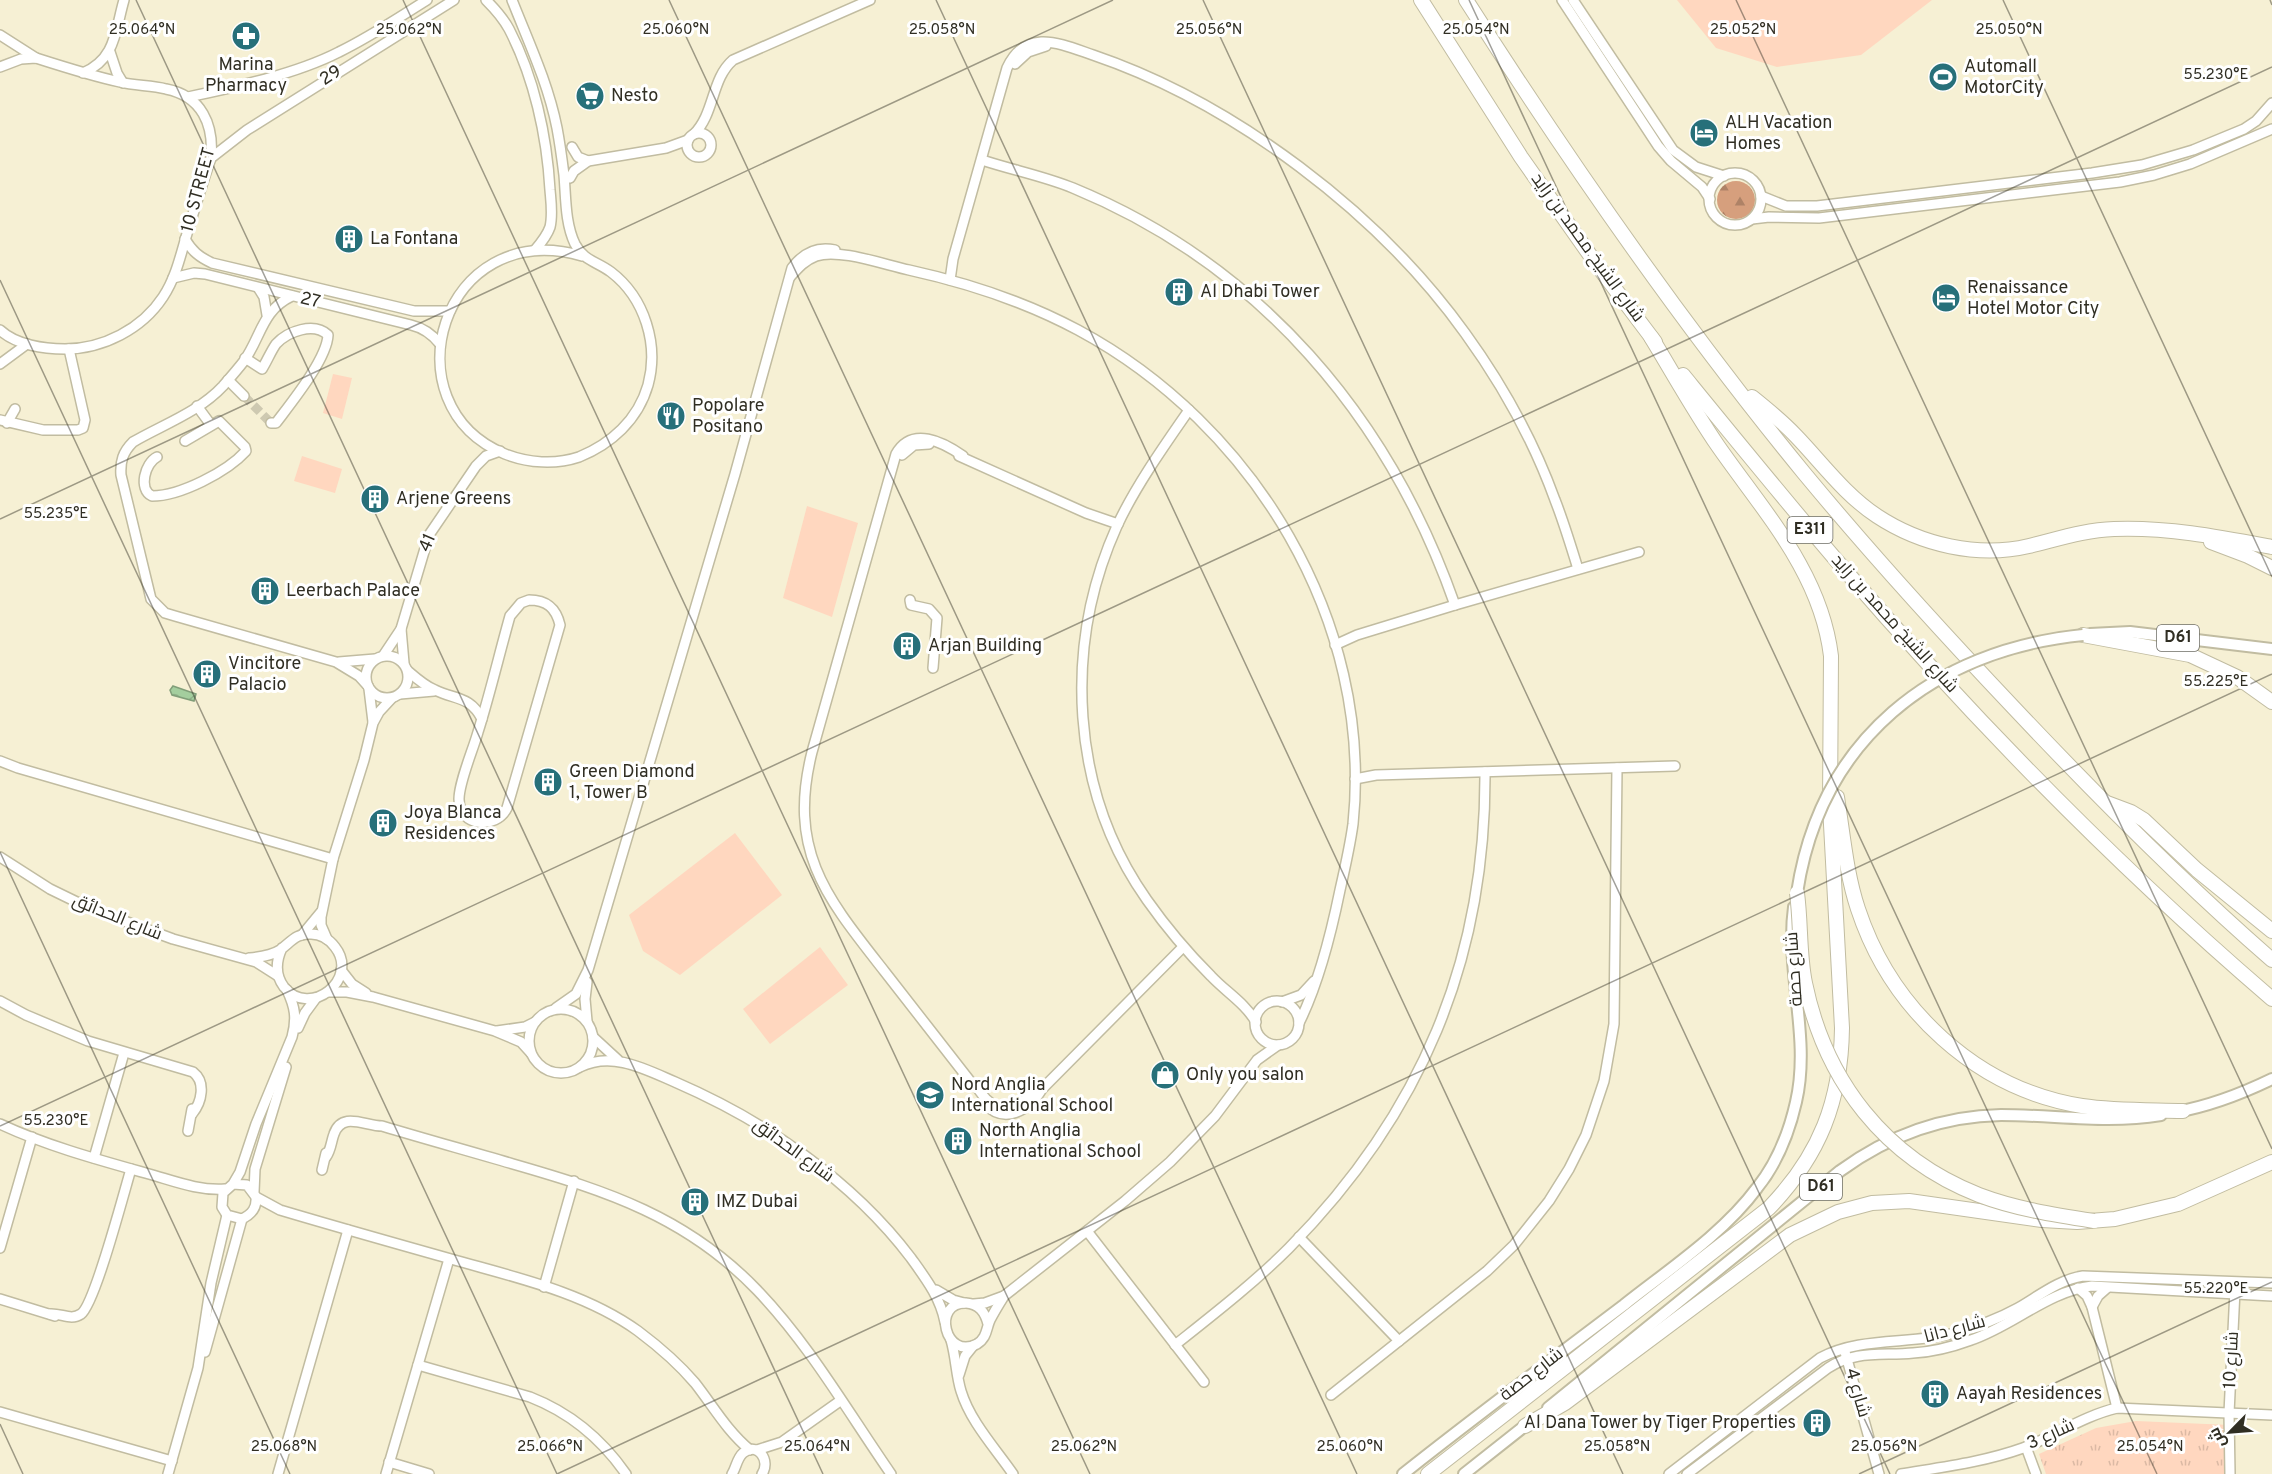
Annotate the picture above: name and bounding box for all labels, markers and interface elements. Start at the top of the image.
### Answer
pharmacy icon: Marina Pharmacy [230,20,262,52]
text: 25.064°N [109,21,175,40]
text: 25.062°N [376,21,442,40]
text: 25.060°N [643,21,709,40]
text: 25.058°N [909,21,975,40]
text: 25.056°N [1176,21,1242,40]
text: 25.054°N [1442,21,1510,40]
text: 25.052°N [1710,21,1776,40]
text: 25.050°N [1975,21,2043,40]
place label: Marina Pharmacy [205,54,287,98]
place label: Automall MotorCity [1964,56,2044,100]
street label: 29 [316,60,346,92]
sports icon: Automall MotorCity [1927,61,1959,93]
text: 55.230°E [2184,66,2248,85]
supermarket icon: Nesto [574,80,606,112]
place label: Nesto [611,85,658,108]
place label: ALH Vacation Homes [1725,112,1832,156]
hotel icon: ALH Vacation Homes [1688,117,1720,149]
street label: 10 STREET [177,145,221,235]
street label: شارع الشيخ محمد بن زايد [1525,169,1649,327]
building icon: La Fontana [333,223,365,255]
place label: La Fontana [370,228,458,251]
building icon: Al Dhabi Tower [1163,276,1195,308]
place label: Renaissance Hotel Motor City [1967,277,2099,321]
place label: Al Dhabi Tower [1200,281,1320,304]
hotel icon: Renaissance Hotel Motor City [1930,282,1962,314]
street label: 27 [298,288,322,314]
place label: Popolare Positano [692,395,765,439]
restaurant icon: Popolare Positano [655,400,687,432]
building icon: Arjene Greens [359,483,391,515]
place label: Arjene Greens [396,488,511,511]
text: 55.235°E [24,505,88,524]
road number: E311 [1788,517,1832,543]
street label: 41 [414,530,442,556]
street label: شارع الشيخ محمد بن زايد [1825,550,1963,698]
building icon: Leerbach Palace [249,575,281,607]
place label: Leerbach Palace [286,580,420,603]
road number: D61 [2157,625,2199,651]
building icon: Arjan Building [891,630,923,662]
place label: Arjan Building [928,635,1042,658]
place label: Vincitore Palacio [228,653,301,697]
building icon: Vincitore Palacio [191,658,223,690]
text: 55.225°E [2184,673,2248,692]
place label: Green Diamond 1, Tower B [569,761,695,805]
building icon: Green Diamond 1, Tower B [532,766,564,798]
place label: Joya Blanca Residences [404,802,502,846]
building icon: Joya Blanca Residences [367,807,399,839]
street label: شارع الحدائق [69,890,165,946]
street label: شارع حصة [1781,931,1809,1007]
shop icon: Only you salon [1149,1059,1181,1091]
place label: Only you salon [1186,1064,1304,1087]
place label: Nord Anglia International School [951,1074,1113,1118]
school or university icon: Nord Anglia International School [914,1079,946,1111]
text: 55.230°E [24,1112,88,1131]
street label: شارع الحدائق [748,1114,838,1188]
place label: North Anglia International School [979,1120,1141,1164]
building icon: North Anglia International School [942,1125,974,1157]
road number: D61 [1800,1174,1842,1200]
building icon: IMZ Dubai [679,1186,711,1218]
place label: IMZ Dubai [716,1191,798,1214]
text: 55.220°E [2183,1280,2249,1299]
street label: شارع دانا [1922,1311,1988,1349]
street label: شارع 10 [2219,1331,2245,1389]
street label: شارع حصة [1495,1343,1569,1407]
street label: شارع 4 [1839,1366,1875,1420]
building icon: Aayah Residences [1919,1378,1951,1410]
place label: Aayah Residences [1956,1383,2102,1406]
north arrow [2200,1402,2260,1462]
building icon: Al Dana Tower by Tiger Properties [1801,1407,1833,1439]
place label: Al Dana Tower by Tiger Properties [1524,1412,1796,1435]
street label: شارع 3 [2024,1414,2078,1456]
text: ش [2205,1424,2232,1451]
text: 25.068°N [251,1438,317,1457]
text: 25.066°N [517,1438,583,1457]
text: 25.064°N [784,1438,850,1457]
text: 25.062°N [1051,1438,1117,1457]
text: 25.060°N [1317,1438,1383,1457]
text: 25.058°N [1584,1438,1650,1457]
text: 25.056°N [1851,1438,1917,1457]
text: 25.054°N [2116,1438,2184,1457]

